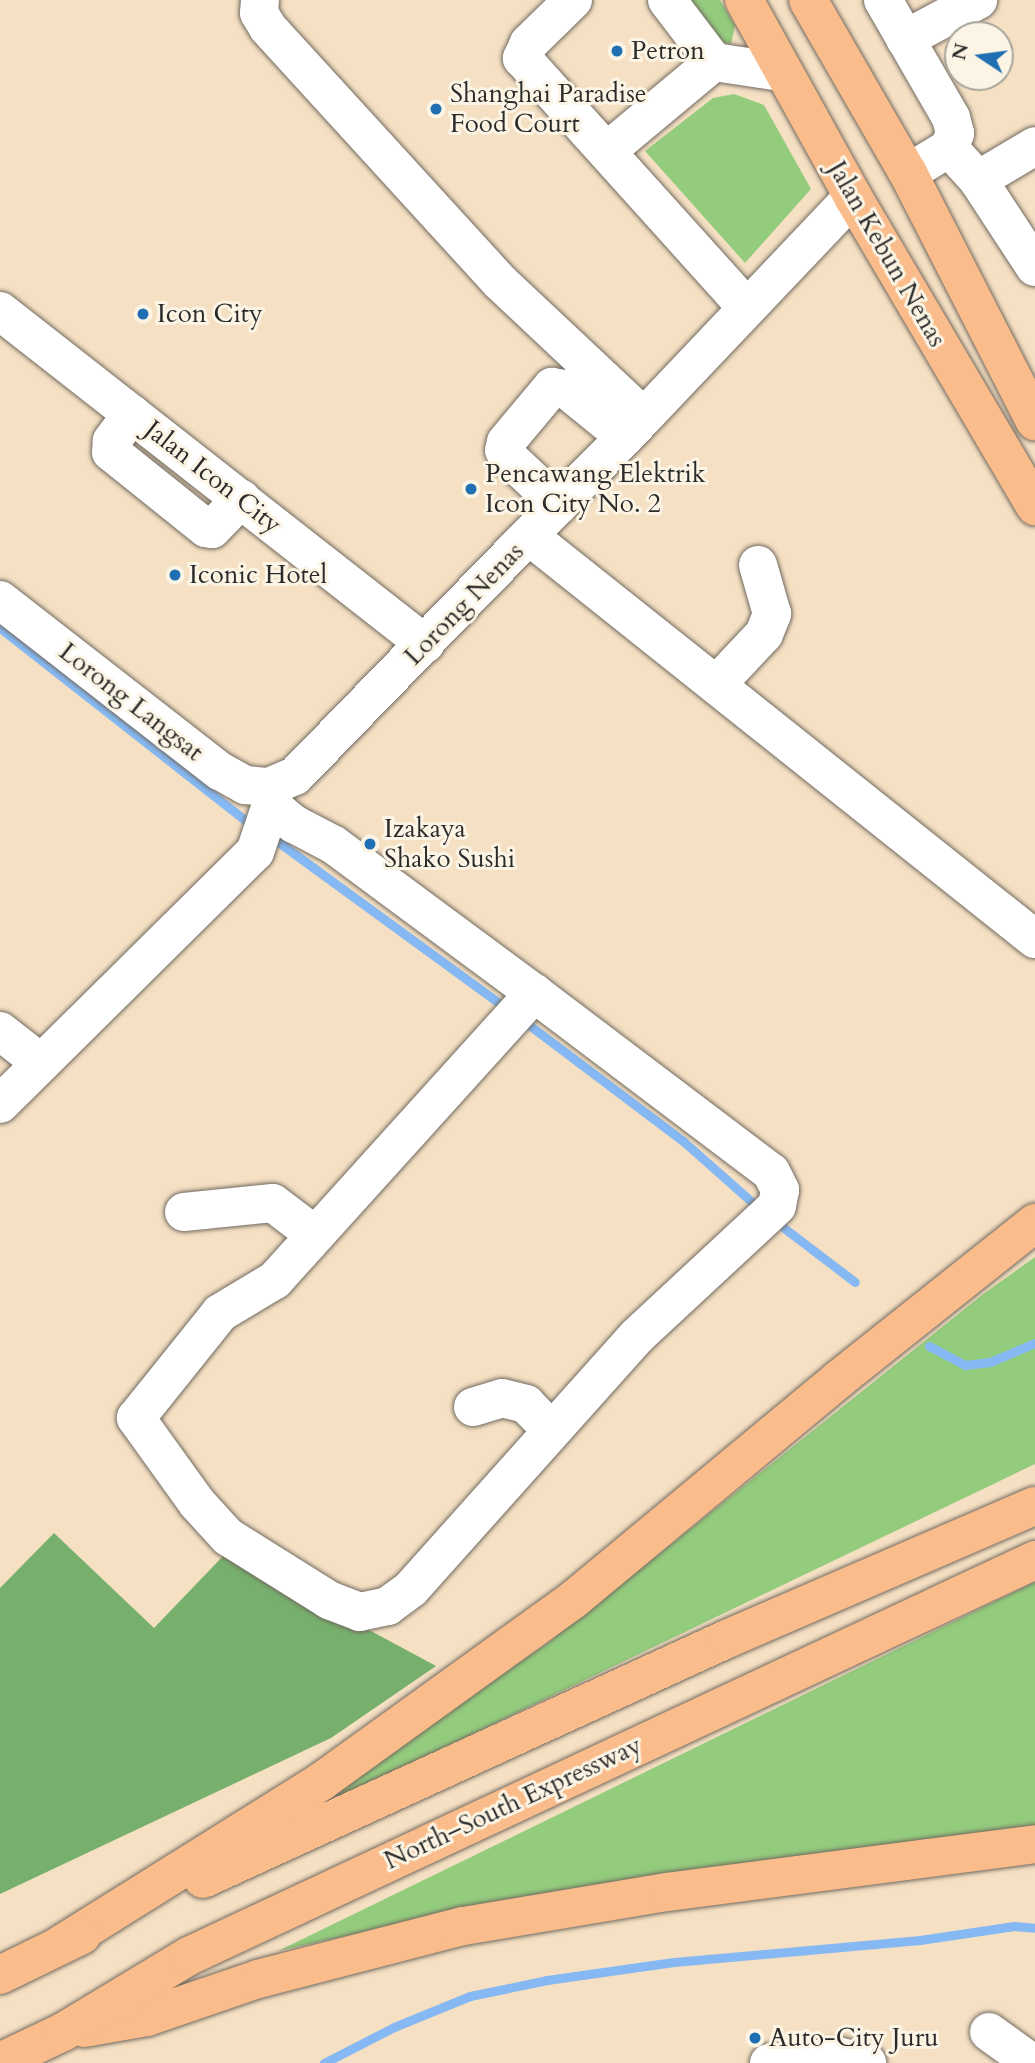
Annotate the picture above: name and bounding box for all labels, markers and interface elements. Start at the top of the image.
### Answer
north arrow [944,21,1014,91]
place label: Petron [631,35,705,67]
text: N [946,41,975,63]
marker: Petron [609,43,625,59]
place label: Shanghai Paradise Food Court [450,78,647,140]
marker: Shanghai Paradise Food Court [428,101,444,117]
street label: Jalan Kebun Nenas [821,155,953,353]
place label: Icon City [157,298,263,330]
marker: Icon City [135,306,151,322]
street label: Jalan Icon City [138,414,288,540]
place label: Pencawang Elektrik Icon City No. 2 [485,458,706,520]
marker: Pencawang Elektrik Icon City No. 2 [463,481,479,497]
street label: Lorong Nenas [398,536,530,672]
place label: Iconic Hotel [189,559,327,591]
marker: Iconic Hotel [167,567,183,583]
street label: Lorong Langsat [53,636,209,768]
place label: Izakaya Shako Sushi [384,813,515,874]
marker: Izakaya Shako Sushi [362,836,378,852]
street label: North–South Expressway [379,1730,647,1876]
place label: Auto-City Juru [769,2022,939,2054]
marker: Auto-City Juru [747,2030,763,2046]

